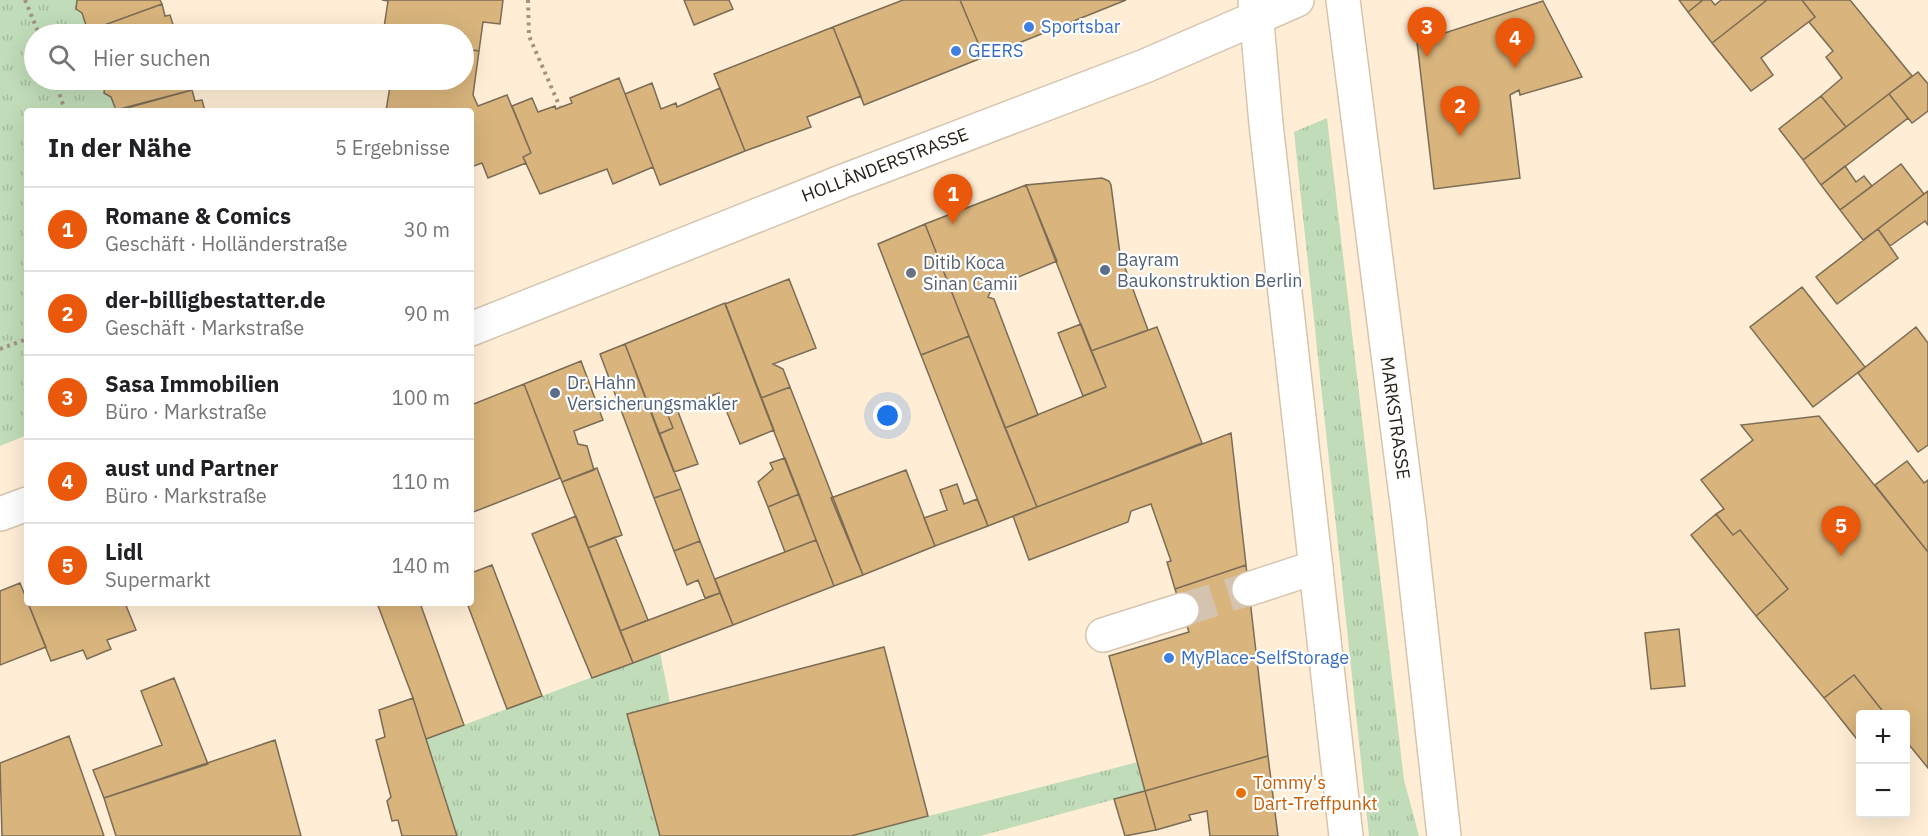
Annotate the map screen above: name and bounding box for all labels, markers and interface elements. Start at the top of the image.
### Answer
pin: 3 [1408,8,1446,57]
place label: Sportsbar [1041,15,1121,38]
pin: 4 [1496,19,1534,68]
marker: Sportsbar [1022,20,1036,34]
search box [24,24,474,90]
place label: GEERS [968,39,1023,62]
icon: search [45,41,78,74]
text: Hier suchen [93,43,211,72]
marker: GEERS [949,44,963,58]
pin: 2 [1440,86,1480,136]
street label: HOLLÄNDERSTRASSE [798,122,972,207]
text: In der Nähe [48,130,192,164]
text: 5 Ergebnisse [335,134,450,161]
pin: 1 [934,174,972,224]
text: Romane & Comics [105,201,291,230]
text: 1 [62,216,74,243]
text: 30 m [404,216,450,243]
text: Geschäft · Holländerstraße [105,230,348,257]
place label: Bayram Baukonstruktion Berlin [1117,248,1302,292]
place label: Ditib Koca Sinan Camii [923,251,1018,295]
marker: Bayram Baukonstruktion Berlin [1098,263,1112,277]
marker: Ditib Koca Sinan Camii [904,266,918,280]
text: der-billigbestatter.de [105,285,326,314]
text: 2 [62,300,74,327]
text: 90 m [404,300,450,327]
text: Geschäft · Markstraße [105,314,304,341]
street label: MARKSTRASSE [1375,355,1415,481]
text: Sasa Immobilien [105,369,279,398]
place label: Dr. Hahn Versicherungsmakler [567,371,738,415]
text: 3 [62,384,74,411]
text: 100 m [392,384,450,411]
marker: Dr. Hahn Versicherungsmakler [548,386,562,400]
text: Büro · Markstraße [105,398,267,425]
your location [873,401,902,430]
text: aust und Partner [105,453,278,482]
text: 4 [62,468,74,495]
text: 110 m [392,468,450,495]
text: Büro · Markstraße [105,482,267,509]
pin: 5 [1822,506,1860,556]
text: Lidl [105,537,143,566]
text: 5 [62,552,74,579]
text: 140 m [392,552,450,579]
text: Supermarkt [105,566,211,593]
place label: MyPlace-SelfStorage [1181,646,1349,669]
marker: MyPlace-SelfStorage [1162,651,1176,665]
map controls [1856,710,1910,818]
button: + [1856,710,1910,764]
button: − [1856,764,1910,818]
place label: Tommy's Dart-Treffpunkt [1253,771,1378,815]
marker: Tommy's Dart-Treffpunkt [1234,786,1248,800]

